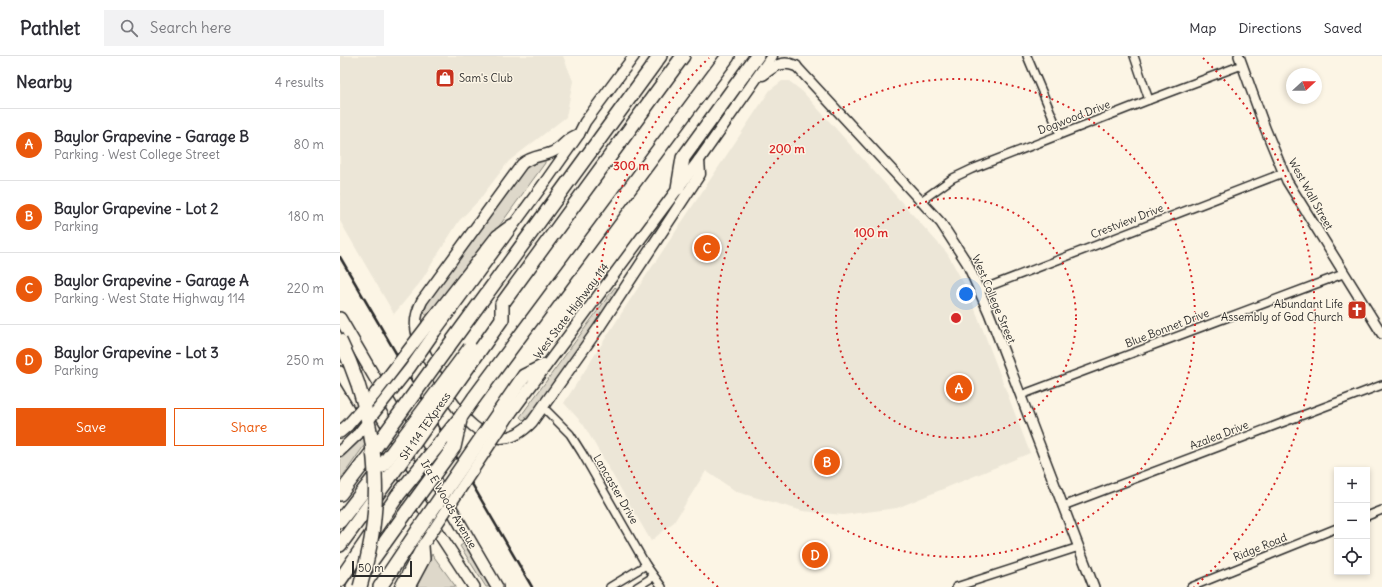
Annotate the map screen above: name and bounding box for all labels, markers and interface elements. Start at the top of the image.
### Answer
search box [104,10,384,46]
text: Pathlet [20,16,80,40]
icon: search [118,17,140,39]
text: Search here [150,18,231,37]
text: Map [1189,19,1216,37]
text: Directions [1238,19,1302,37]
text: Saved [1324,19,1362,37]
shop icon: Sam's Club [434,67,456,89]
north arrow [1286,68,1322,104]
text: Nearby [16,71,72,93]
place label: Sam's Club [459,71,513,85]
text: 4 results [275,74,324,91]
street label: Dogwood Drive [1036,97,1112,137]
text: Baylor Grapevine - Garage B [54,127,249,146]
text: A [25,136,33,153]
text: 80 m [293,136,324,153]
text: 200 m [769,141,805,156]
text: Parking · West College Street [54,146,220,163]
street label: West Wall Street [1286,156,1337,232]
text: 300 m [613,158,649,173]
text: Baylor Grapevine - Lot 2 [54,199,218,218]
street label: Crestview Drive [1089,201,1166,241]
text: B [25,208,33,225]
text: 180 m [288,208,324,225]
text: Parking [54,218,99,235]
text: 100 m [854,225,888,240]
pin: C [694,233,720,263]
street label: West College Street [969,253,1019,346]
street label: West State Highway 114 [530,260,612,362]
text: Baylor Grapevine - Garage A [54,271,249,290]
text: C [25,280,33,297]
text: 220 m [287,280,324,297]
your location [956,284,976,304]
text: Parking · West State Highway 114 [54,290,245,307]
place label: Abundant Life Assembly of God Church [1221,297,1343,324]
church icon: Abundant Life Assembly of God Church [1346,299,1368,321]
street label: Blue Bonnet Drive [1123,305,1211,350]
centre of rings [949,311,963,325]
text: Baylor Grapevine - Lot 3 [54,343,219,362]
text: D [24,352,34,369]
text: 250 m [286,352,324,369]
text: Parking [54,362,99,379]
pin: A [946,373,972,403]
street label: SH 114 TEXpress [396,389,454,463]
button: Save [16,408,166,446]
button: Share [174,408,324,446]
street label: Azalea Drive [1188,417,1250,453]
pin: B [814,447,840,477]
street label: Lancaster Drive [590,452,642,526]
street label: Ira E Woods Avenue [418,457,480,551]
map controls [1334,467,1370,575]
button: + [1334,467,1370,503]
button: − [1334,503,1370,539]
street label: Ridge Road [1231,530,1289,564]
button: locate [1334,539,1370,575]
pin: D [802,540,828,570]
scale bar [352,559,412,578]
text: 50 m [358,561,384,575]

